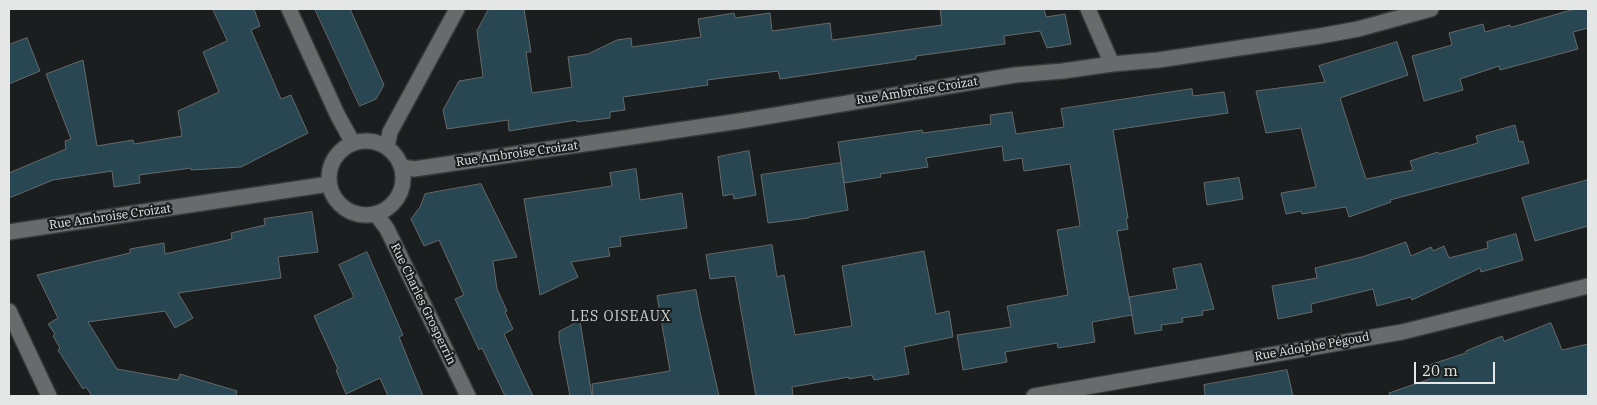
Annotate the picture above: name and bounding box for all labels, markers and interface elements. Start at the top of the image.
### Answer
street label: Rue Ambroise Croizat [855,74,979,108]
street label: Rue Ambroise Croizat [455,138,579,170]
street label: Rue Ambroise Croizat [48,201,172,233]
street label: Rue Charles Grosperrin [387,241,459,367]
district label: LES OISEAUX [569,309,673,325]
street label: Rue Adolphe Pégoud [1254,330,1370,364]
scale bar [1417,352,1498,384]
text: 20 m [1422,361,1458,380]

